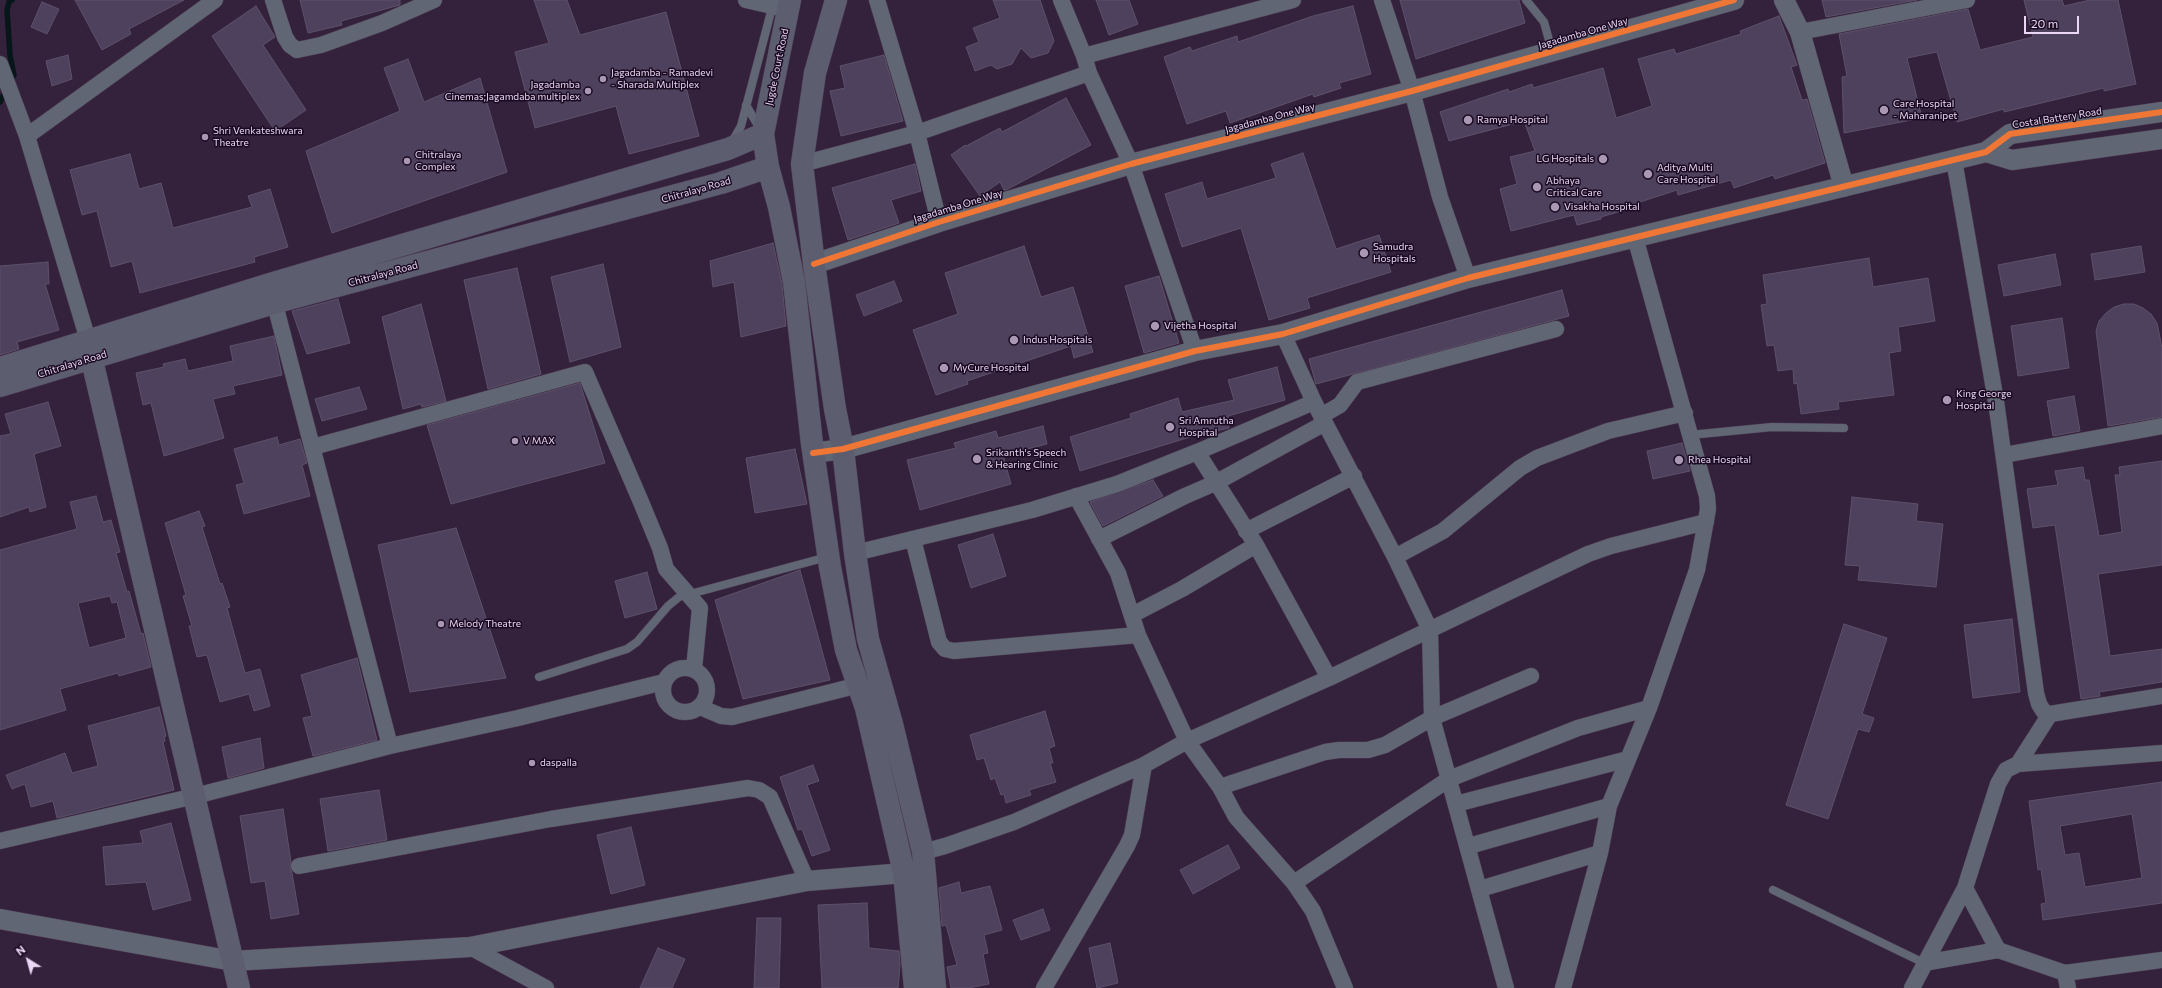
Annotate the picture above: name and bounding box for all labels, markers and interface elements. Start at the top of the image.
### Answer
scale bar [2026,8,2081,34]
street label: Jagadamba One Way [1537,14,1629,52]
text: 20 m [2031,16,2058,30]
street label: Jugde Court Road [763,27,791,107]
place label: Jagadamba - Ramadevi - Sharada Multiplex [611,67,713,90]
marker: Jagadamba - Ramadevi - Sharada Multiplex [598,74,608,84]
place label: Jagadamba Cinemas;Jagamdaba multiplex [445,79,580,102]
marker: Jagadamba Cinemas;Jagamdaba multiplex [583,86,593,96]
place label: Care Hospital - Maharanipet [1893,98,1957,122]
street label: Jagadamba One Way [1224,100,1316,136]
marker: Care Hospital - Maharanipet [1878,104,1890,116]
street label: Costal Battery Road [2011,105,2103,131]
marker: Ramya Hospital [1462,114,1474,126]
place label: Ramya Hospital [1477,114,1548,126]
place label: Shri Venkateshwara Theatre [213,125,303,148]
marker: Shri Venkateshwara Theatre [200,132,210,142]
place label: Chitralaya Complex [415,149,461,172]
place label: LG Hospitals [1536,153,1594,165]
marker: LG Hospitals [1597,153,1609,165]
marker: Chitralaya Complex [402,156,412,166]
place label: Aditya Multi Care Hospital [1657,162,1718,186]
marker: Aditya Multi Care Hospital [1642,168,1654,180]
street label: Chitralaya Road [660,174,732,206]
place label: Abhaya Critical Care [1546,175,1602,198]
marker: Abhaya Critical Care [1531,181,1543,193]
street label: Jagadamba One Way [912,187,1004,225]
marker: Visakha Hospital [1549,201,1561,213]
place label: Visakha Hospital [1564,201,1640,213]
place label: Samudra Hospitals [1373,241,1416,264]
marker: Samudra Hospitals [1358,247,1370,259]
street label: Chitralaya Road [347,259,419,289]
marker: Vijetha Hospital [1149,320,1161,332]
place label: Vijetha Hospital [1164,320,1236,332]
marker: Indus Hospitals [1008,334,1020,346]
place label: Indus Hospitals [1023,334,1092,346]
street label: Chitralaya Road [36,348,108,380]
marker: MyCure Hospital [938,362,950,374]
place label: MyCure Hospital [953,362,1029,374]
place label: King George Hospital [1956,388,2012,412]
marker: King George Hospital [1941,394,1953,406]
place label: Sri Amrutha Hospital [1179,415,1234,438]
marker: Sri Amrutha Hospital [1164,421,1176,433]
place label: V MAX [523,435,555,447]
marker: V MAX [510,436,520,446]
place label: Srikanth's Speech & Hearing Clinic [986,447,1066,470]
marker: Srikanth's Speech & Hearing Clinic [971,453,983,465]
marker: Rhea Hospital [1673,454,1685,466]
place label: Rhea Hospital [1688,454,1751,466]
place label: Melody Theatre [449,618,521,630]
marker: Melody Theatre [436,619,446,629]
place label: daspalla [540,757,577,769]
marker: daspalla [527,758,537,768]
north arrow [8,940,48,980]
text: N [13,942,28,958]

